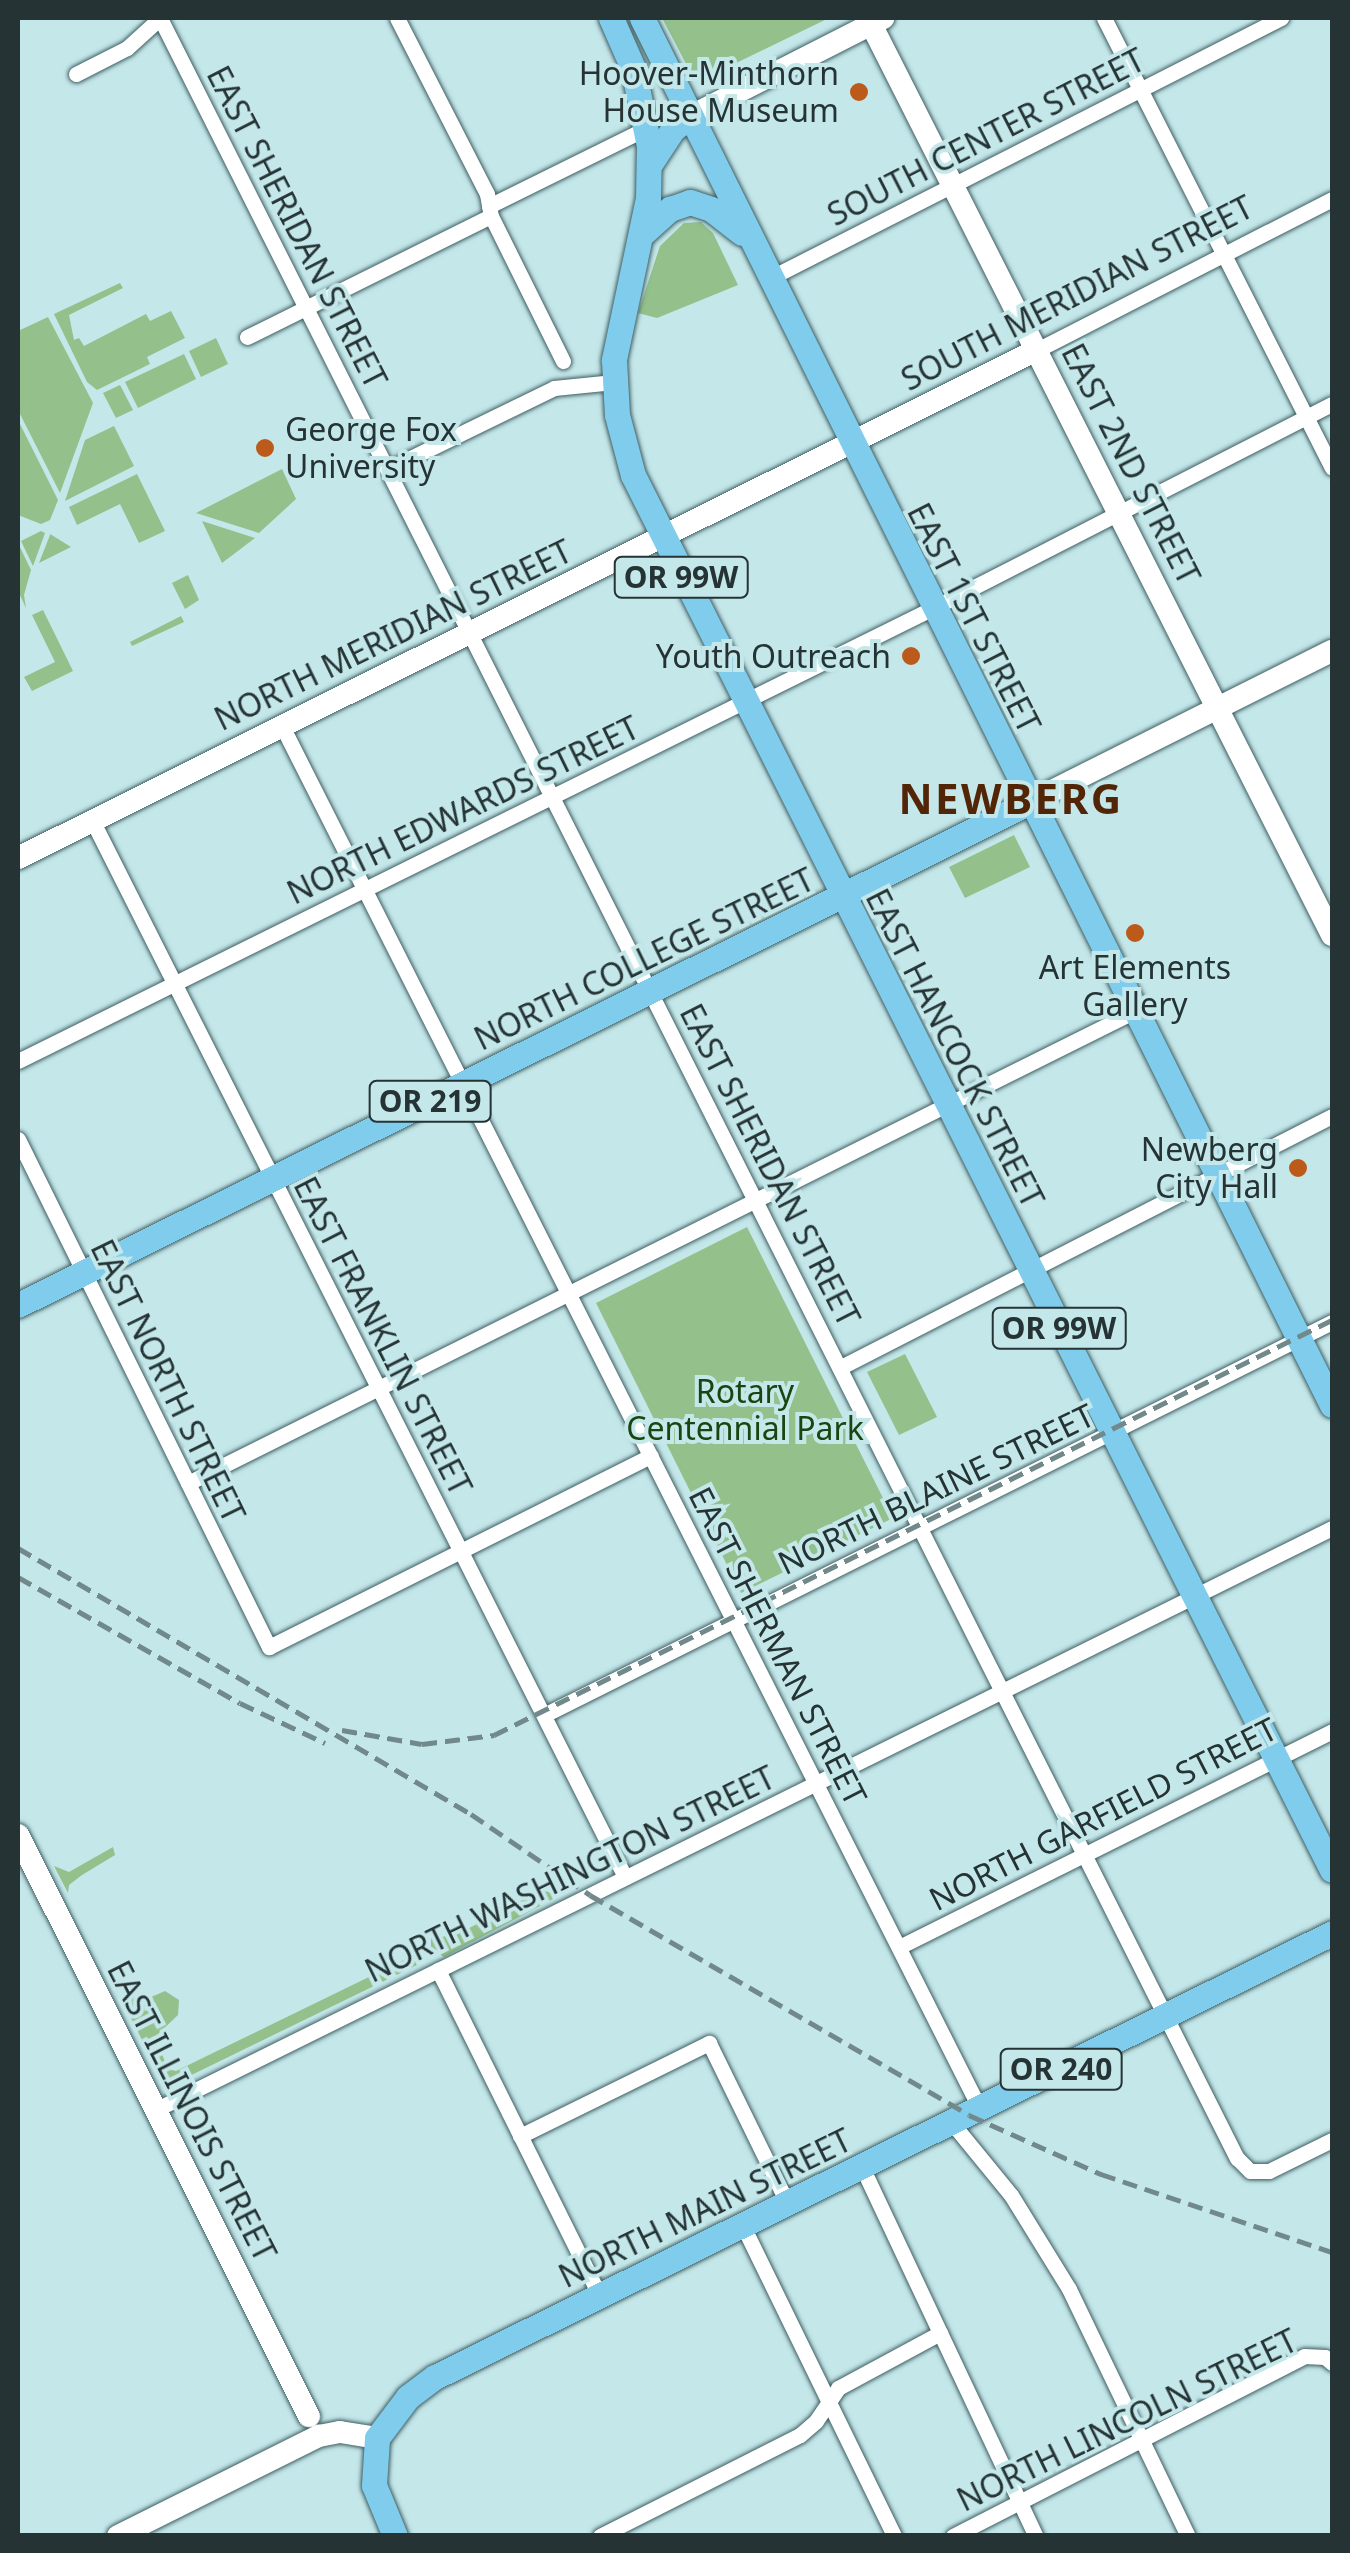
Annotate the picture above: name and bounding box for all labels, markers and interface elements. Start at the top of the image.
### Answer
street label: SOUTH CENTER STREET [821,40,1151,234]
place label: Hoover-Minthorn House Museum [579,55,839,130]
street label: EAST SHERIDAN STREET [199,60,395,394]
marker: Hoover-Minthorn House Museum [848,81,870,103]
street label: SOUTH MERIDIAN STREET [895,188,1259,398]
street label: EAST 2ND STREET [1054,337,1208,591]
place label: George Fox University [285,411,457,486]
marker: George Fox University [254,437,276,459]
street label: EAST 1ST STREET [900,497,1048,739]
street label: NORTH MERIDIAN STREET [208,532,578,738]
road number: OR 99W [614,552,748,602]
place label: Youth Outreach [656,637,891,675]
marker: Youth Outreach [900,645,922,667]
street label: NORTH EDWARDS STREET [281,708,645,912]
district label: NEWBERG [898,773,1124,823]
street label: NORTH COLLEGE STREET [468,860,820,1058]
street label: EAST HANCOCK STREET [858,882,1052,1214]
marker: Art Elements Gallery [1124,922,1146,944]
place label: Art Elements Gallery [1039,949,1231,1024]
street label: EAST SHERIDAN STREET [672,998,868,1332]
road number: OR 219 [368,1076,492,1126]
place label: Newberg City Hall [1141,1131,1278,1206]
marker: Newberg City Hall [1287,1157,1309,1179]
street label: EAST FRANKLIN STREET [286,1171,480,1501]
street label: EAST NORTH STREET [83,1233,253,1529]
road number: OR 99W [992,1303,1126,1353]
park label: Rotary Centennial Park [626,1373,864,1448]
street label: NORTH BLAINE STREET [772,1396,1100,1582]
street label: EAST SHERMAN STREET [681,1481,875,1811]
street label: NORTH GARFIELD STREET [923,1709,1283,1919]
street label: NORTH WASHINGTON STREET [359,1758,781,1990]
street label: EAST ILLINOIS STREET [100,1954,284,2268]
road number: OR 240 [998,2044,1124,2094]
street label: NORTH MAIN STREET [552,2120,858,2296]
street label: NORTH LINCOLN STREET [951,2321,1303,2519]

